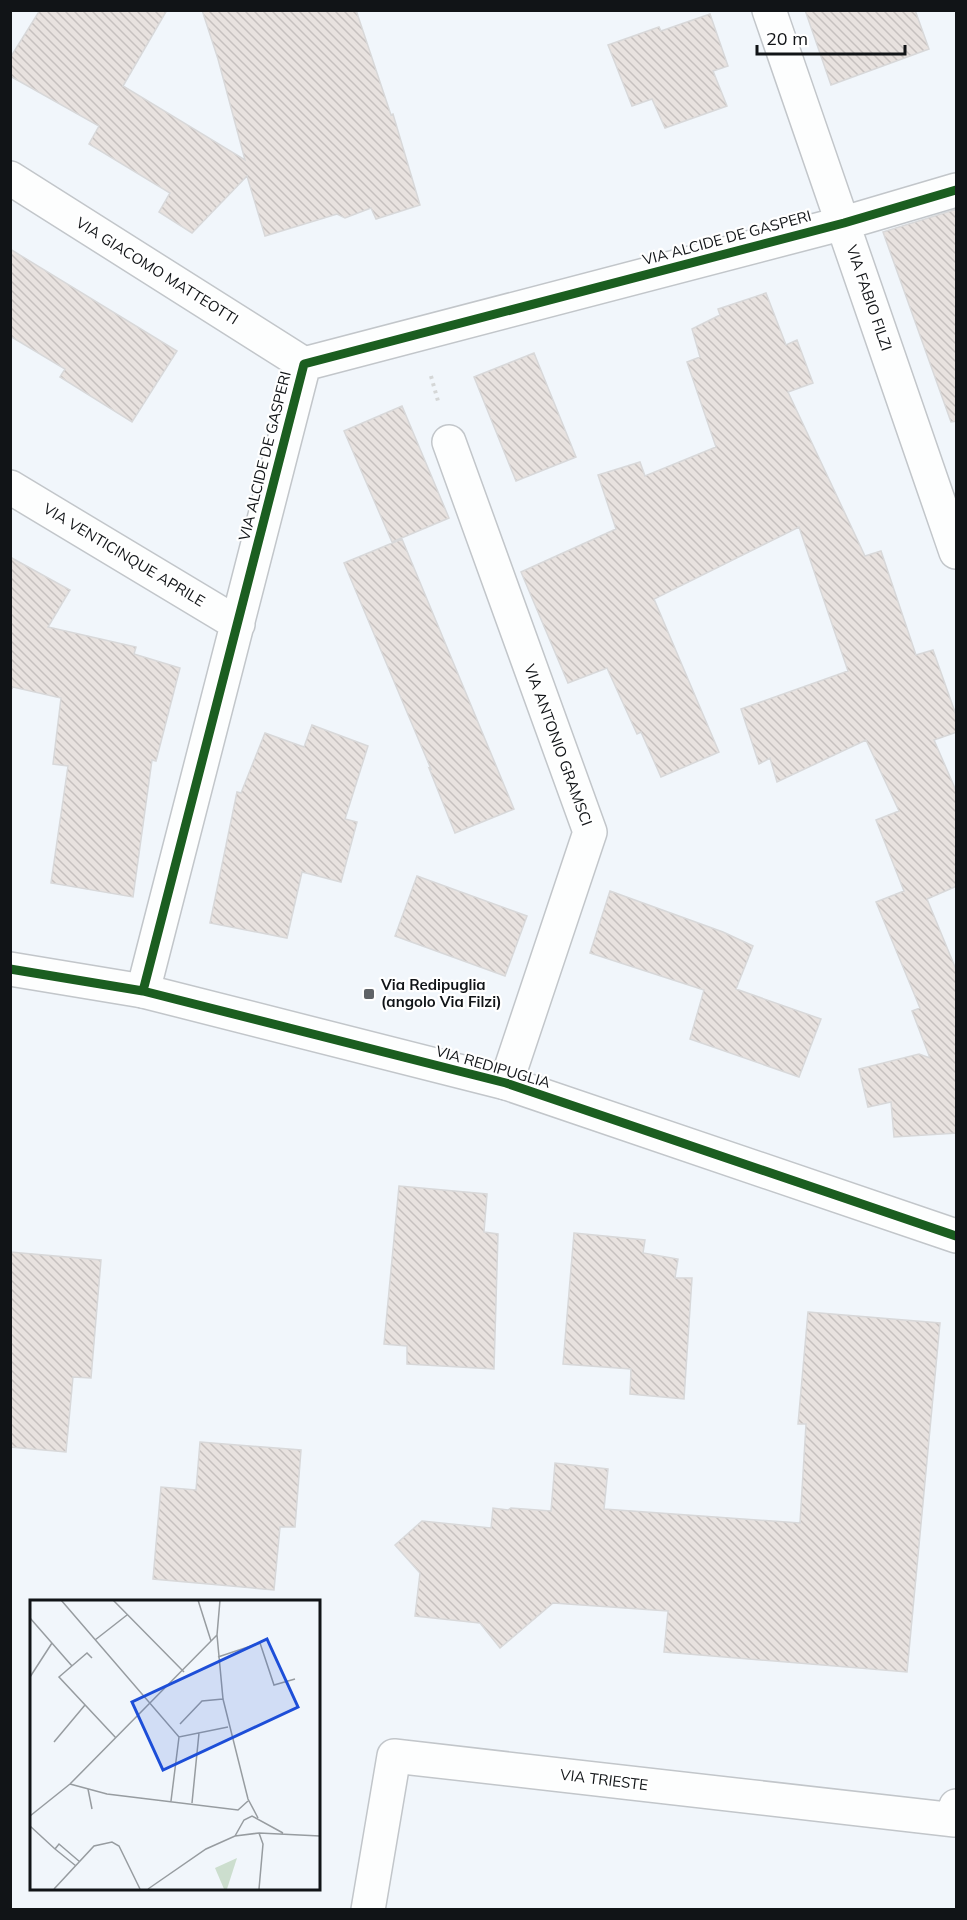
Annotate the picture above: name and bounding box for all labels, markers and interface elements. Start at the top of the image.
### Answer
scale bar [757,18,906,56]
text: 20 m [766,27,808,50]
street label: VIA ALCIDE DE GASPERI [640,206,813,269]
street label: VIA GIACOMO MATTEOTTI [73,213,242,328]
street label: VIA FABIO FILZI [842,242,896,353]
street label: VIA ALCIDE DE GASPERI [234,369,295,543]
street label: VIA VENTICINQUE APRILE [40,499,209,611]
street label: VIA ANTONIO GRAMSCI [520,661,597,828]
place label: Via Redipuglia (angolo Via Filzi) [380,975,502,1011]
marker: Via Redipuglia (angolo Via Filzi) [362,987,376,1001]
street label: VIA REDIPUGLIA [434,1041,553,1092]
inset map [30,1600,320,1890]
street label: VIA TRIESTE [559,1765,649,1794]

